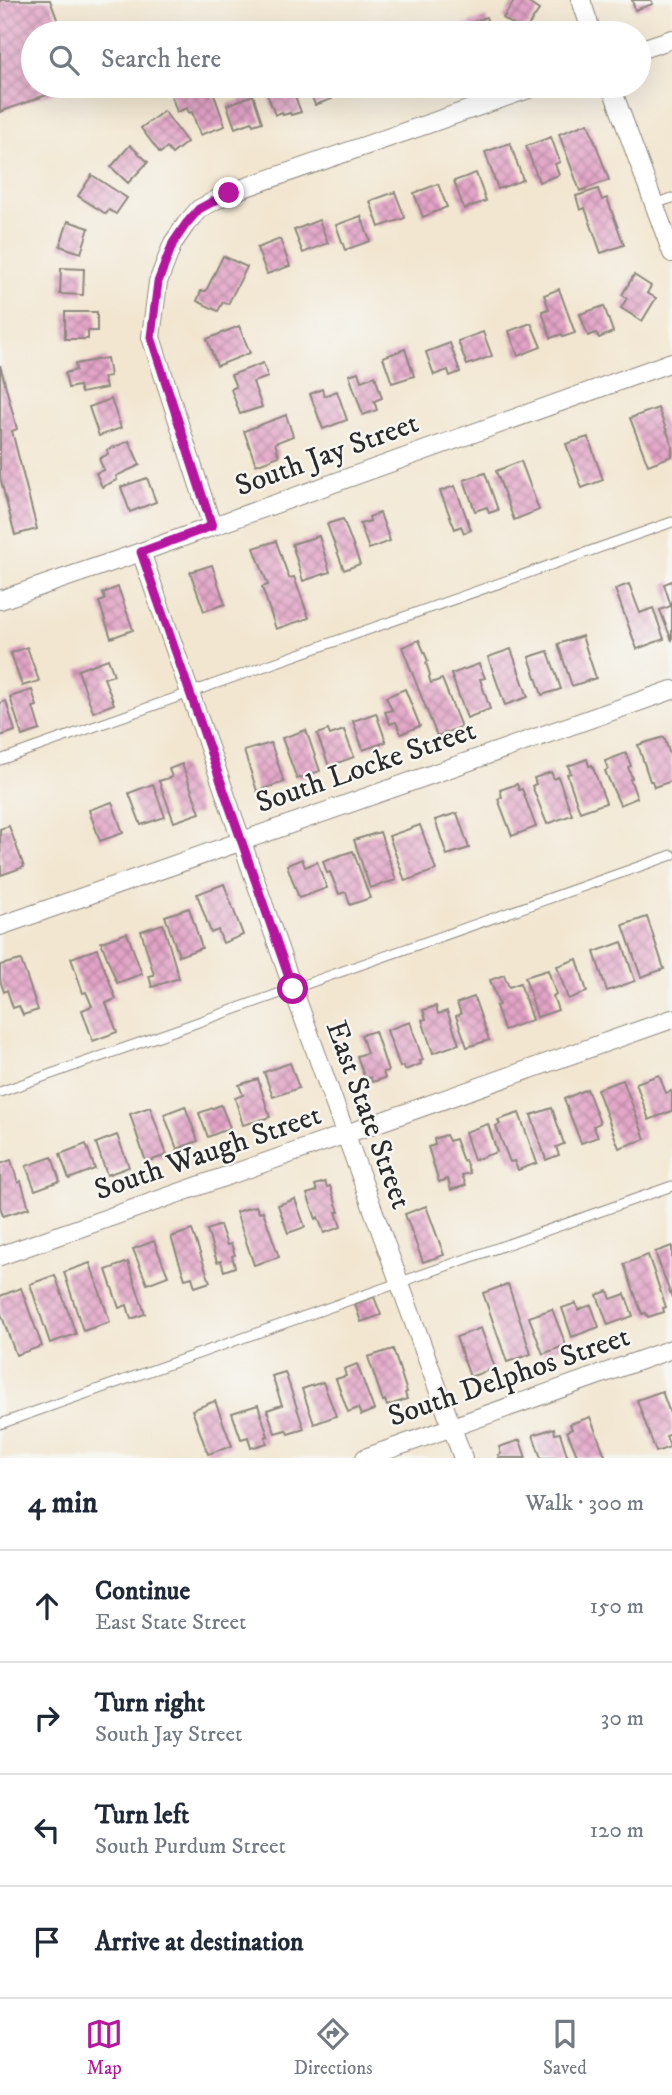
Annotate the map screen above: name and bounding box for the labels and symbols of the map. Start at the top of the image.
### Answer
route end [213,177,244,208]
street label: South Jay Street [230,405,424,505]
street label: South Locke Street [251,712,481,822]
route start [277,973,308,1004]
street label: East State Street [317,1016,419,1214]
street label: South Waugh Street [90,1097,326,1209]
street label: South Delphos Street [383,1318,635,1436]

